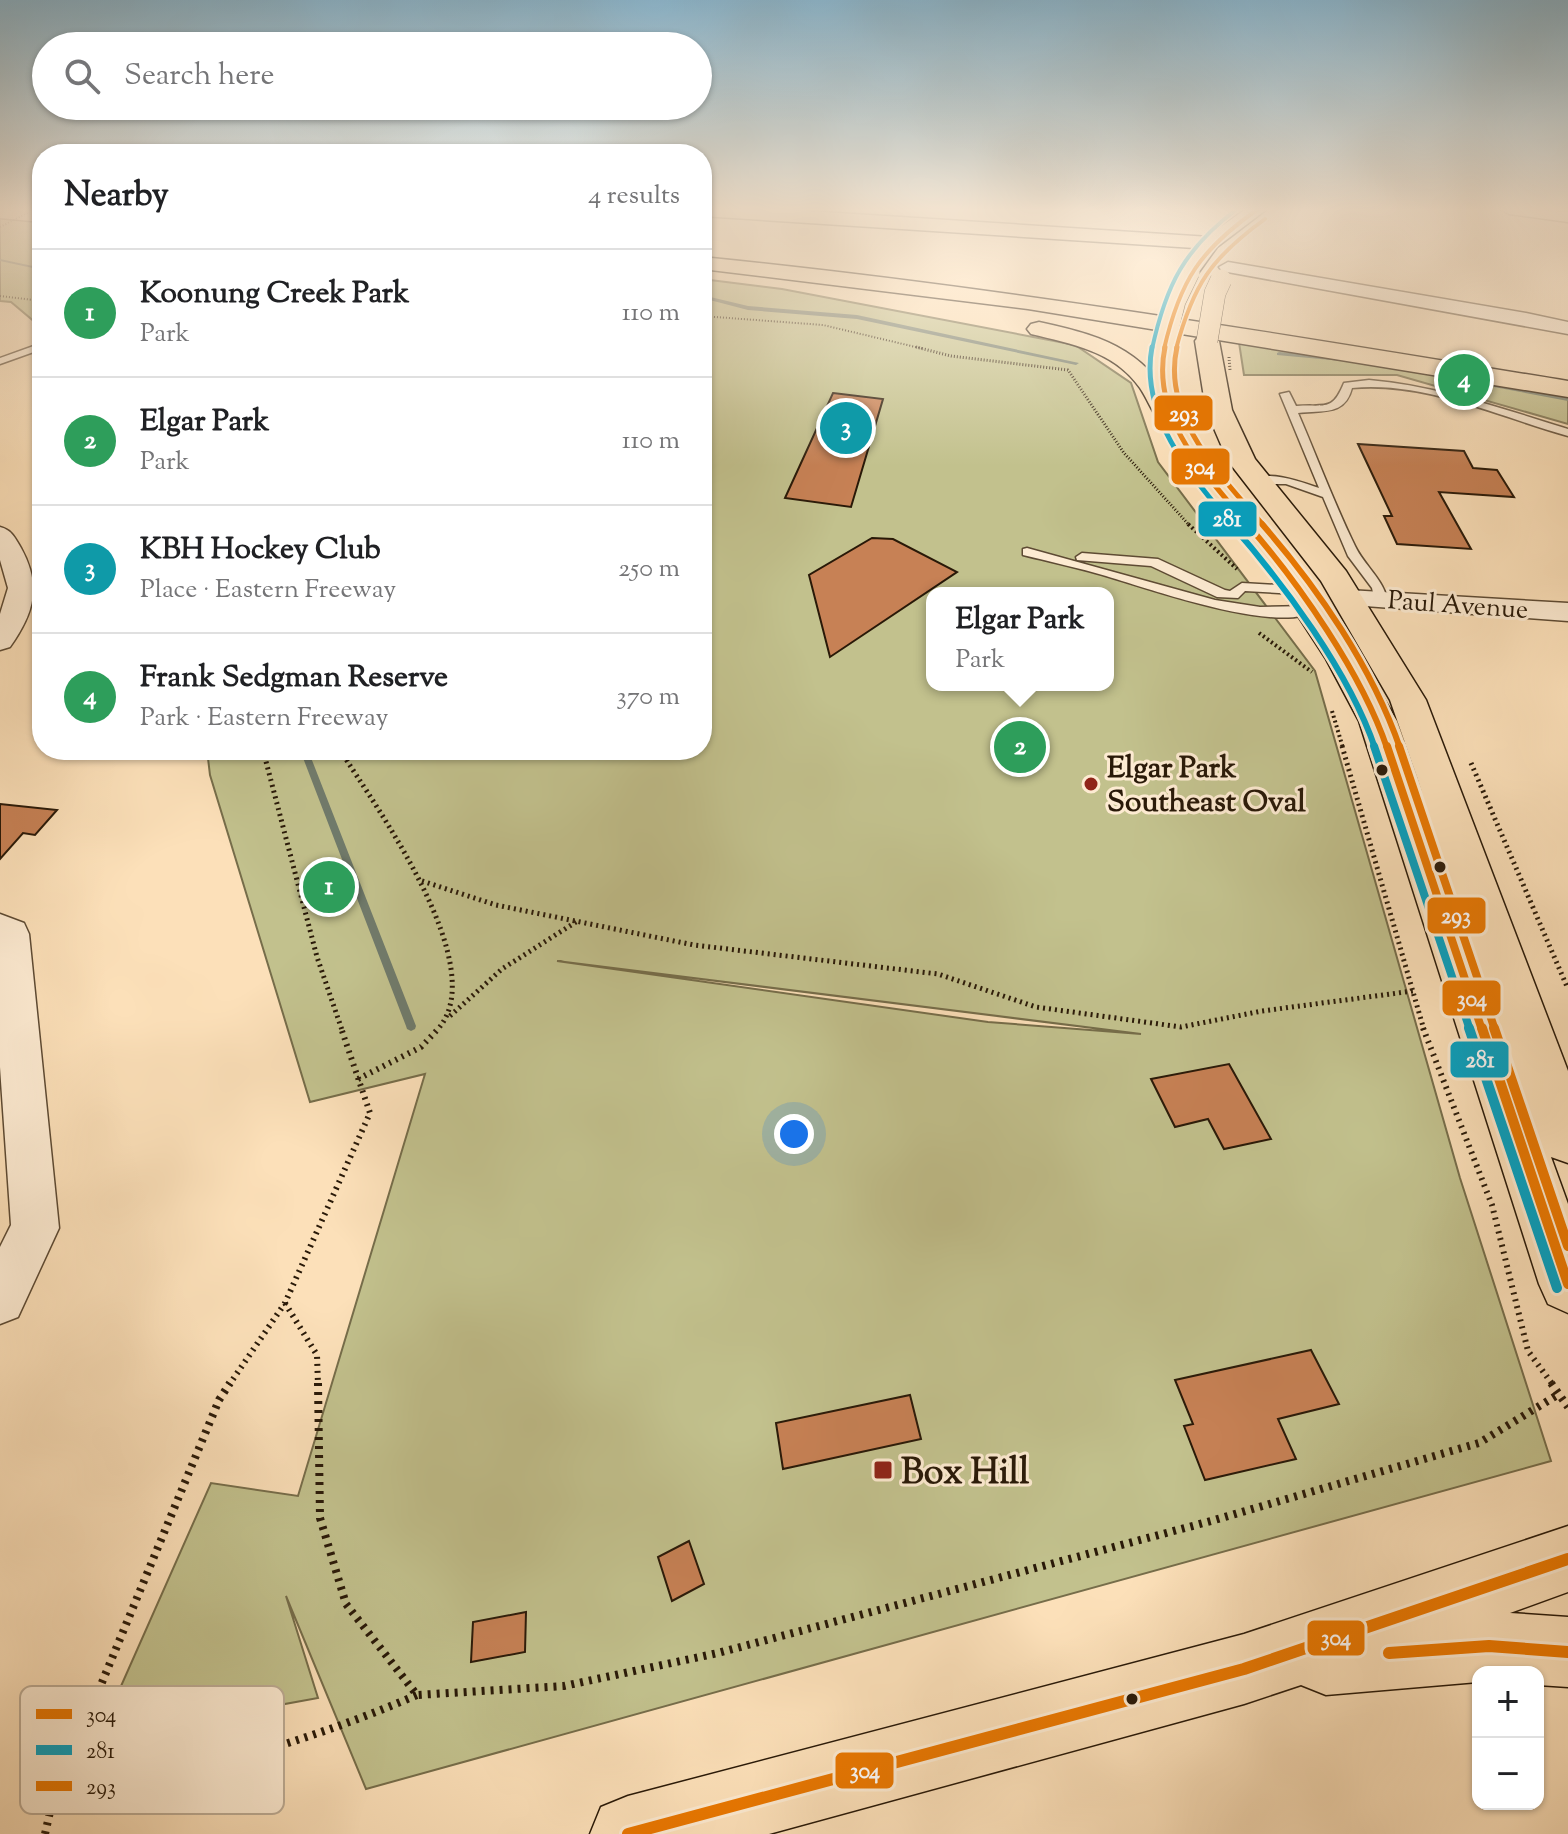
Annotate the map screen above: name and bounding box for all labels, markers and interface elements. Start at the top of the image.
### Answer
search box [32,32,712,120]
icon: search [60,54,104,98]
text: Search here [124,55,274,98]
text: Nearby [64,172,169,221]
text: 4 results [588,178,680,215]
text: Koonung Creek Park [140,273,409,316]
text: 1 [86,295,94,332]
text: 110 m [622,295,680,332]
text: Park [140,316,190,353]
pin: 4 [1438,350,1490,410]
line badge: 293 [1153,394,1214,432]
pin: 3 [820,398,872,458]
text: 293 [1169,400,1199,432]
text: Elgar Park [140,401,269,444]
text: 2 [84,423,96,460]
text: 110 m [622,423,680,460]
text: Park [140,444,190,481]
line badge: 304 [1170,447,1231,486]
text: 304 [1185,453,1215,485]
line badge: 281 [1197,500,1258,538]
text: 281 [1213,505,1242,537]
text: KBH Hockey Club [140,529,381,572]
text: 3 [85,551,95,588]
text: 250 m [618,551,680,588]
text: Place · Eastern Freeway [140,572,396,609]
street label: Paul Avenue [1386,583,1529,630]
popup [926,587,1114,691]
text: Elgar Park [955,599,1085,642]
text: Park [955,642,1005,679]
text: Frank Sedgman Reserve [140,657,448,700]
text: 4 [83,679,97,716]
text: 370 m [616,679,680,716]
text: Park · Eastern Freeway [140,700,389,737]
pin: 2 [994,717,1046,777]
place label: Elgar Park Southeast Oval [1107,748,1306,825]
unlabelled marker [1374,762,1390,778]
marker: Elgar Park Southeast Oval [1082,775,1100,793]
pin: 1 [303,857,355,917]
unlabelled marker [1432,859,1448,875]
line badge: 293 [1426,896,1487,935]
text: 293 [1441,902,1471,934]
line badge: 304 [1441,979,1502,1017]
text: 304 [1457,985,1487,1017]
line badge: 281 [1449,1040,1510,1079]
text: 281 [1466,1046,1495,1078]
your location [774,1114,814,1154]
place label: Box Hill [901,1448,1029,1500]
marker: Box Hill [872,1459,894,1481]
line badge: 304 [1306,1619,1366,1657]
text: 304 [1321,1624,1351,1656]
map controls [1472,1666,1544,1810]
button: + [1472,1666,1544,1738]
legend [20,1686,284,1814]
unlabelled marker [1124,1691,1140,1707]
text: 304 [86,1701,116,1733]
text: 281 [86,1737,115,1769]
button: − [1472,1738,1544,1810]
line badge: 304 [834,1751,895,1790]
text: 304 [850,1757,880,1789]
text: 293 [86,1773,116,1805]

